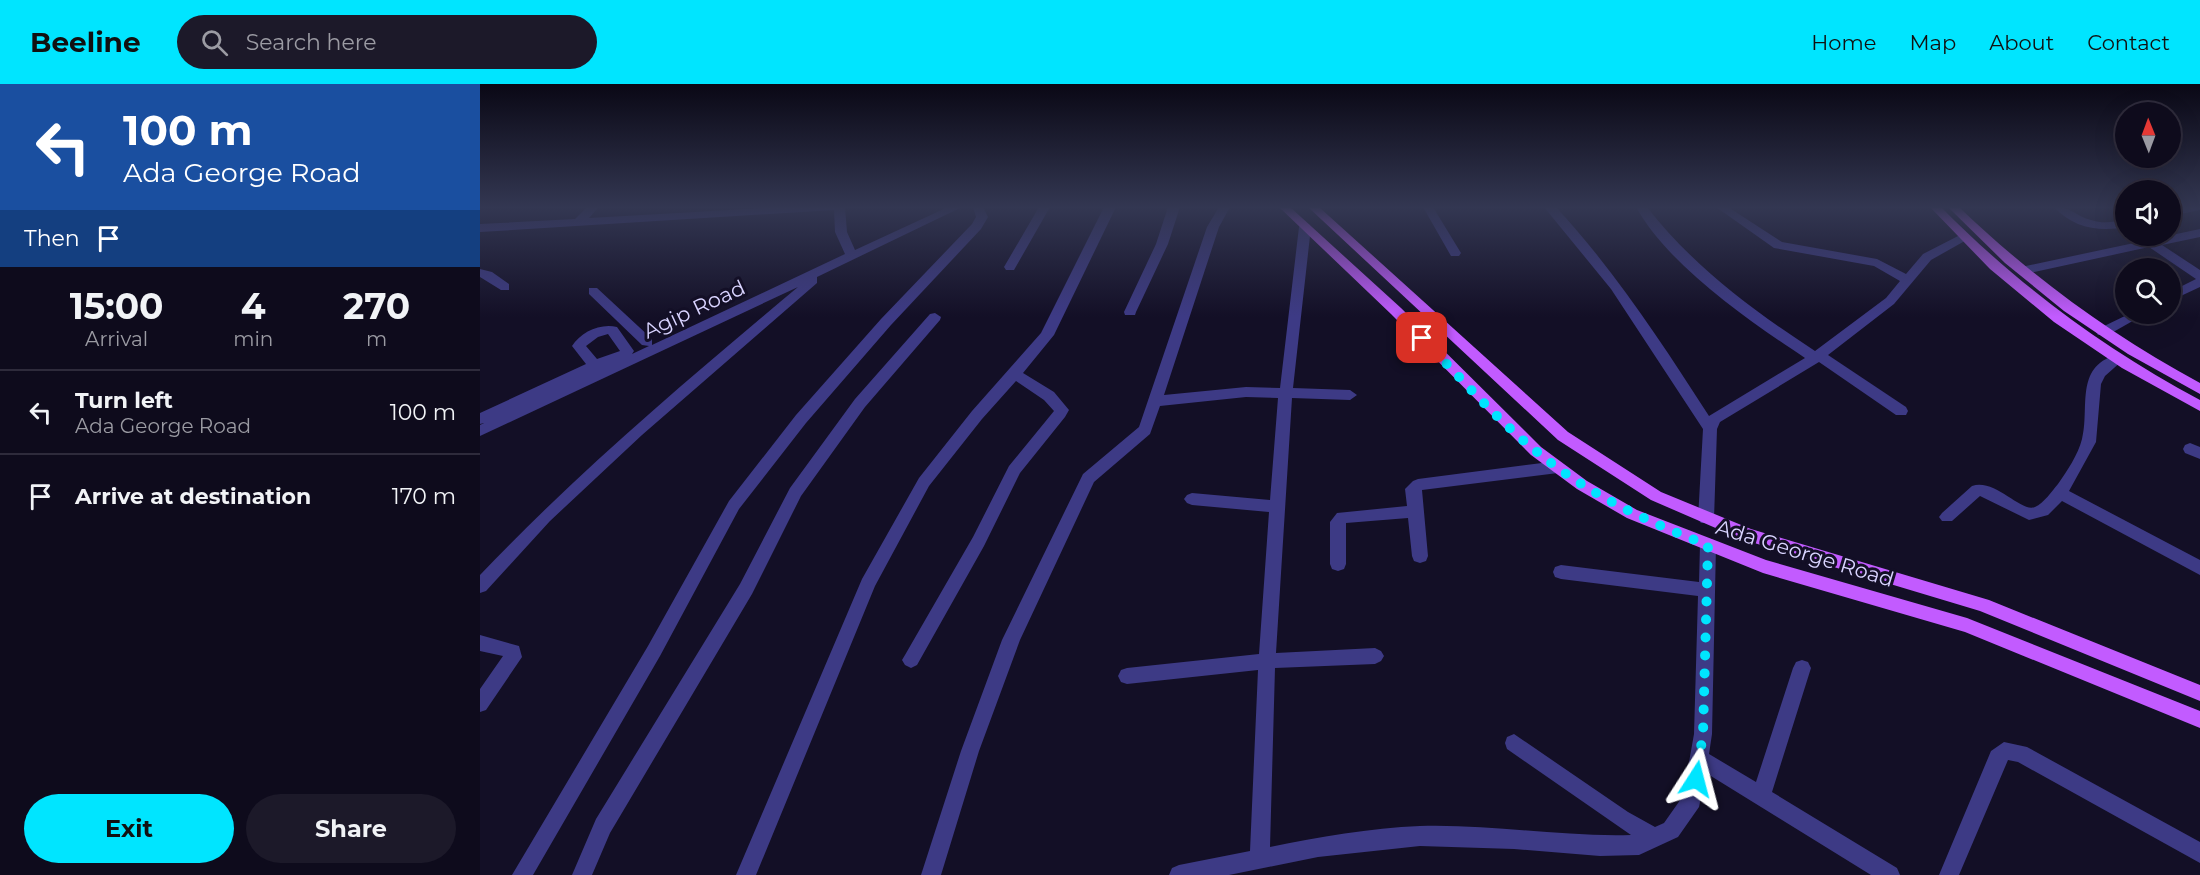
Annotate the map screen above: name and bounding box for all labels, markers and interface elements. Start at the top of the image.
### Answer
search box [177,15,597,69]
text: Beeline [30,25,141,59]
icon: search [198,26,231,59]
text: Search here [246,29,377,56]
text: Home [1811,30,1876,55]
text: Map [1909,30,1956,55]
text: About [1989,30,2054,55]
text: Contact [2087,30,2170,55]
north arrow [2115,102,2181,168]
map controls [2115,102,2181,324]
text: 100 m [123,104,252,156]
icon: left [24,108,102,186]
text: Ada George Road [123,156,361,189]
button: sound [2115,180,2181,246]
icon: arrive [92,222,125,255]
text: Then [24,225,80,252]
button: search [2115,258,2181,324]
street label: Agip Road [639,275,749,343]
text: 15:00 [70,284,164,328]
text: 4 [241,284,266,328]
text: 270 [343,284,410,328]
pin [1396,312,1447,363]
icon: arrive [1405,321,1438,354]
text: Arrival [85,327,148,351]
text: min [233,327,273,351]
text: m [366,327,387,351]
text: Turn left [75,387,173,414]
icon: left [24,396,57,429]
text: 100 m [390,399,456,426]
text: Ada George Road [75,414,251,438]
icon: arrive [24,480,57,513]
text: Arrive at destination [75,483,311,510]
text: 170 m [392,483,456,510]
street label: Ada George Road [1713,514,1897,592]
position arrow [1664,747,1728,811]
button: Exit [24,794,234,863]
button: Share [246,794,456,863]

